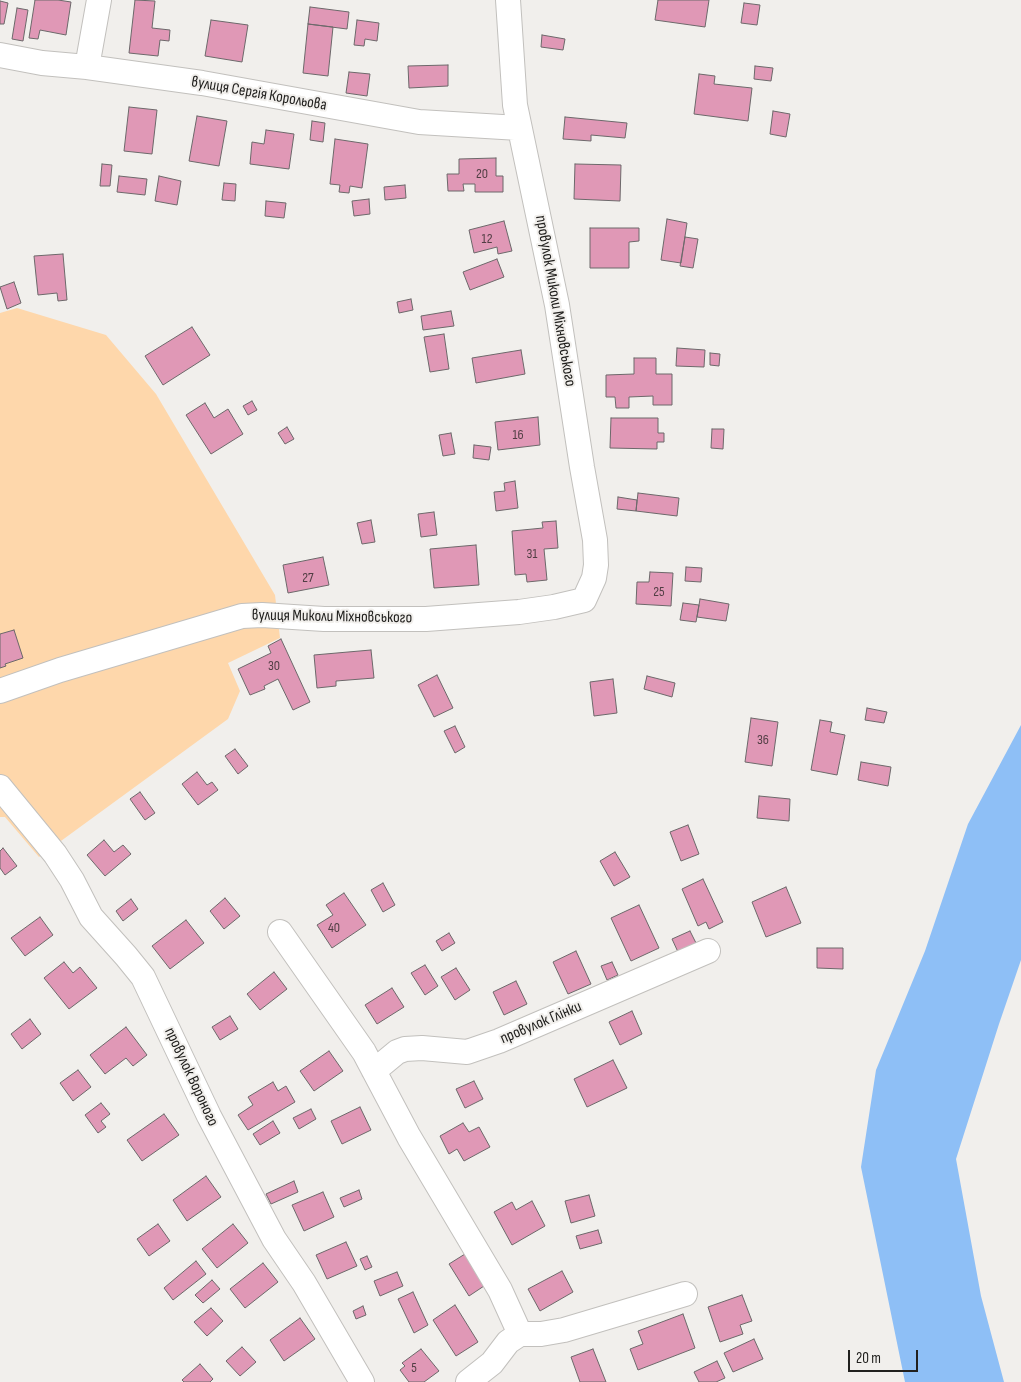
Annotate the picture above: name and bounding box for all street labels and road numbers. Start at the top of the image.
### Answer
street label: вулиця Сергія Корольова [190,73,328,115]
street label: провулок Миколи Міхновського [530,214,580,388]
street label: вулиця Миколи Міхновського [252,606,412,628]
street label: провулок Глінки [497,997,585,1049]
street label: провулок Вороного [160,1025,222,1129]

